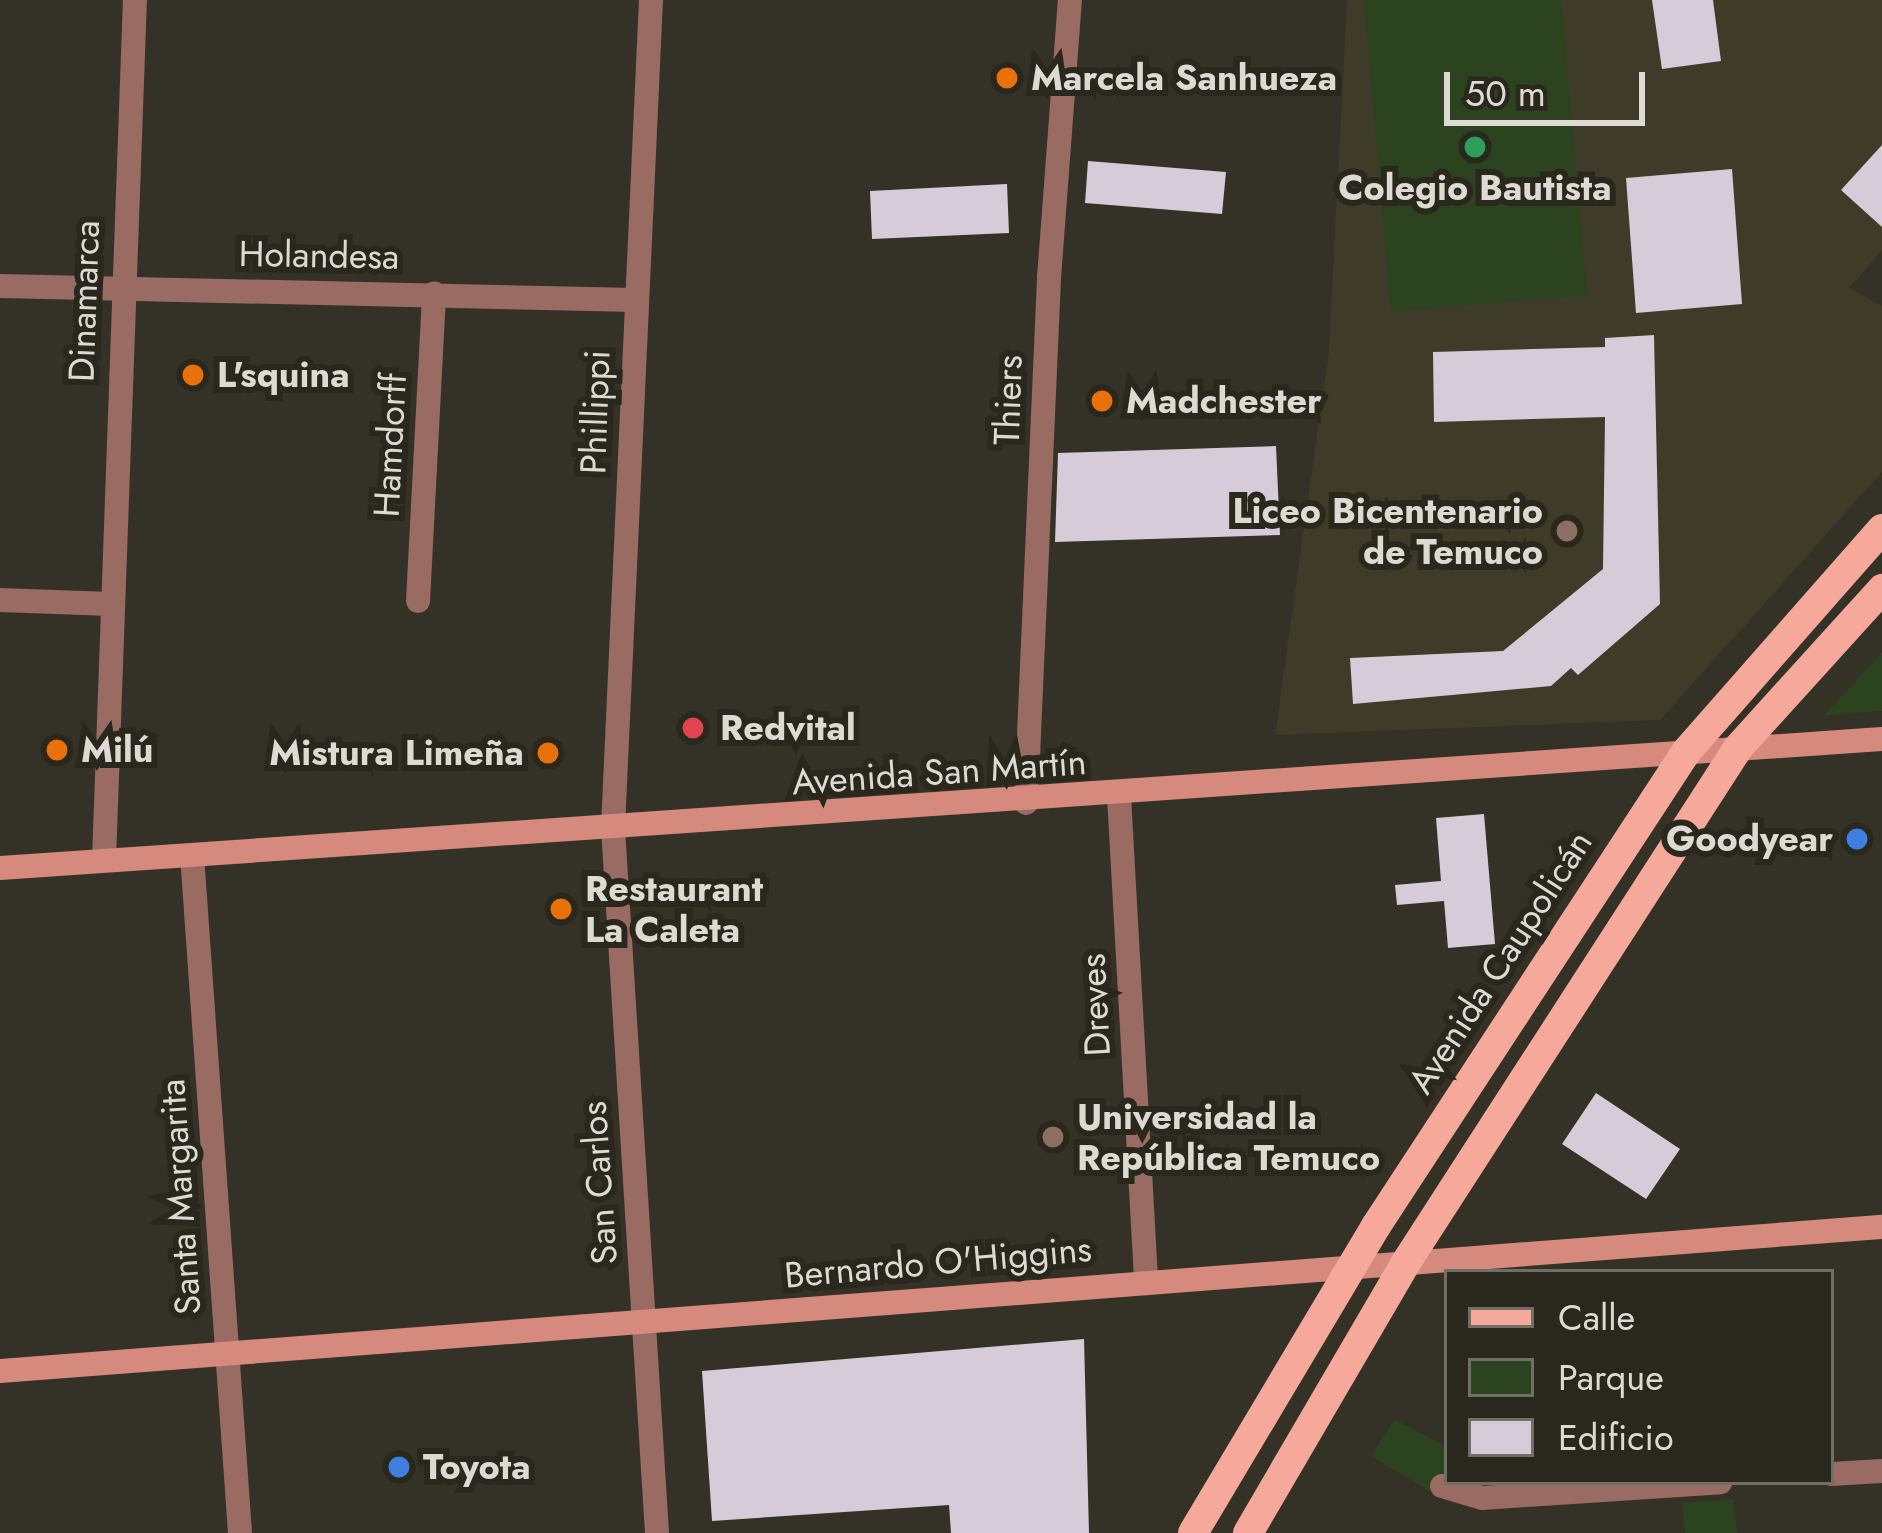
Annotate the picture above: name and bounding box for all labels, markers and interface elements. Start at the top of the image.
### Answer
scale bar [1450,48,1651,122]
place label: Marcela Sanhueza [1031,56,1337,100]
marker: Marcela Sanhueza [994,65,1020,91]
text: 50 m [1465,67,1546,119]
marker: Colegio Bautista [1462,134,1488,160]
place label: Colegio Bautista [1338,166,1612,210]
street label: Dinamarca [60,219,108,383]
street label: Holandesa [238,232,400,278]
street label: Phillippi [571,349,619,475]
place label: L'squina [217,353,350,397]
street label: Thiers [985,354,1031,446]
marker: L'squina [180,362,206,388]
street label: Hamdorff [365,372,415,518]
place label: Madchester [1126,379,1322,423]
marker: Madchester [1089,388,1115,414]
place label: Liceo Bicentenario de Temuco [1233,488,1543,573]
marker: Liceo Bicentenario de Temuco [1554,518,1580,544]
place label: Redvital [720,706,856,750]
marker: Redvital [677,712,709,744]
place label: Milú [81,728,153,772]
place label: Mistura Limeña [269,731,524,775]
marker: Milú [44,737,70,763]
marker: Mistura Limeña [535,740,561,766]
street label: Avenida San Martín [790,740,1088,804]
place label: Goodyear [1666,817,1833,861]
street label: Avenida Caupolicán [1399,822,1601,1102]
marker: Goodyear [1844,826,1870,852]
place label: Restaurant La Caleta [585,866,763,951]
marker: Restaurant La Caleta [548,896,574,922]
street label: Dreves [1071,953,1119,1057]
street label: Santa Margarita [150,1078,210,1316]
place label: Universidad la República Temuco [1077,1094,1380,1179]
street label: San Carlos [572,1100,626,1266]
marker: Universidad la República Temuco [1040,1124,1066,1150]
street label: Bernardo O'Higgins [783,1227,1093,1297]
legend [1444,1269,1834,1485]
text: Calle [1558,1291,1635,1343]
text: Parque [1558,1351,1664,1403]
text: Edificio [1558,1411,1674,1463]
place label: Toyota [423,1445,531,1489]
marker: Toyota [386,1454,412,1480]

